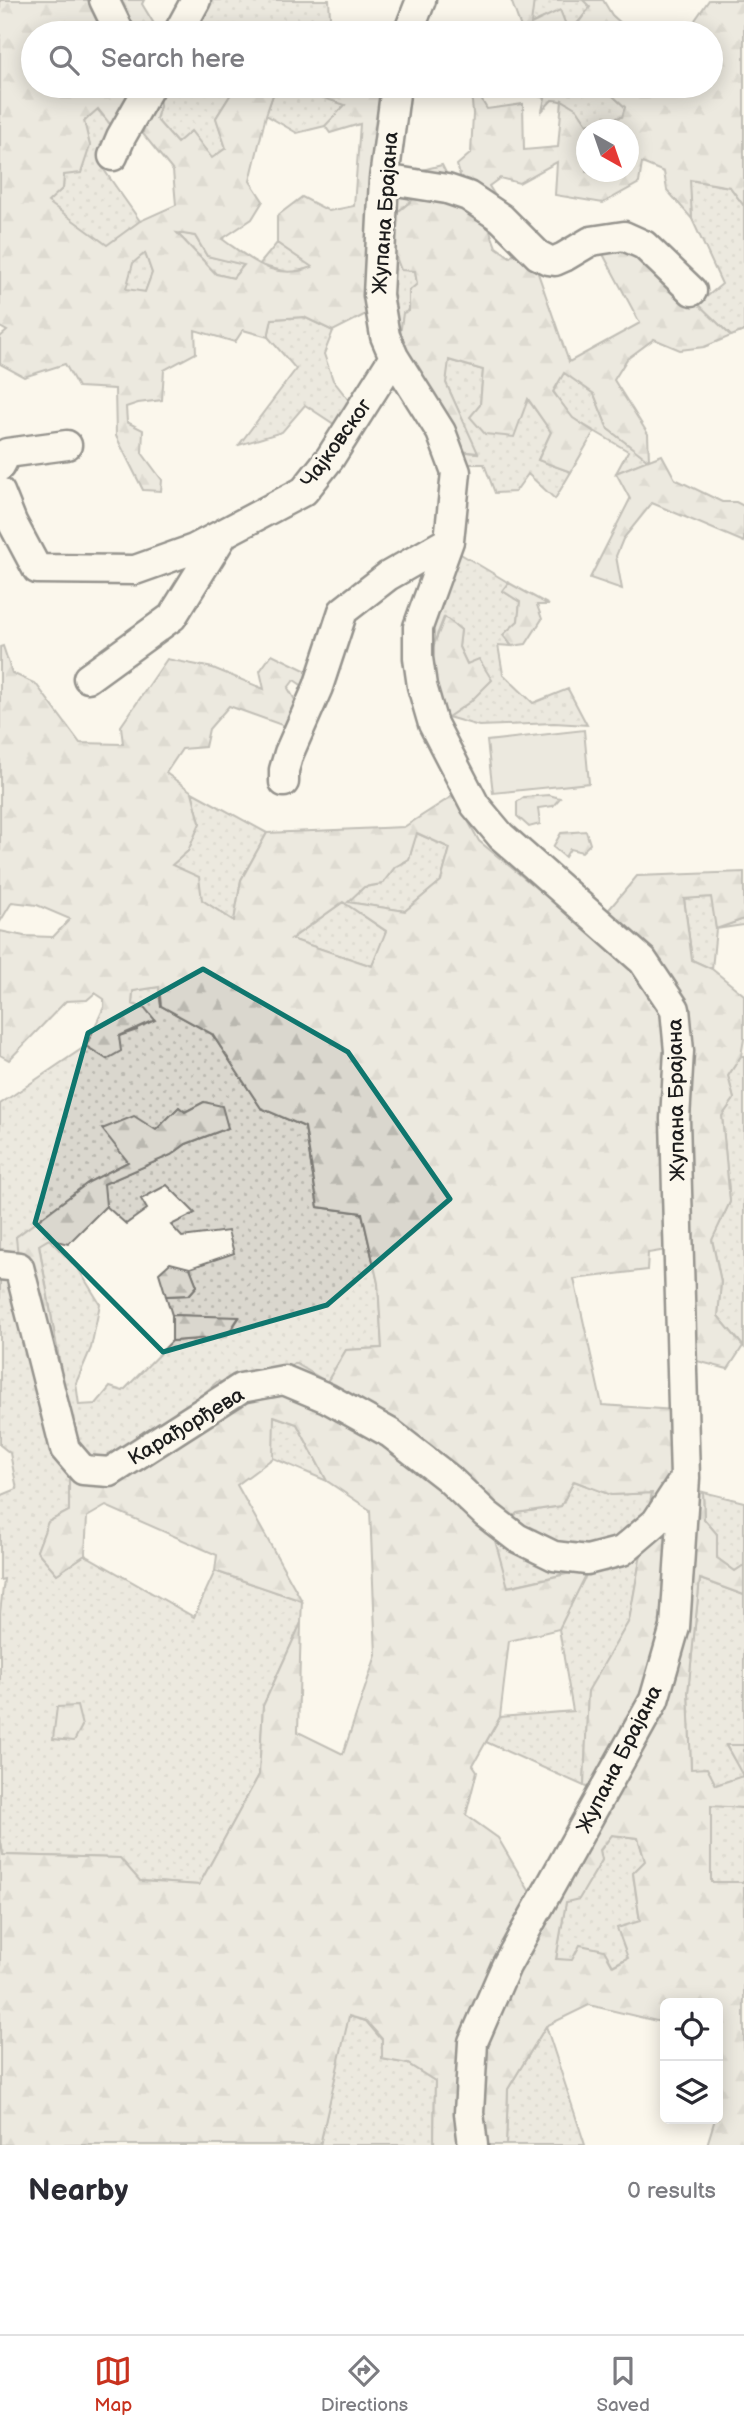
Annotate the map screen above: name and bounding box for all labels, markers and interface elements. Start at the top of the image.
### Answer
search box [21,21,723,98]
icon: search [45,41,83,79]
text: Search here [101,44,245,75]
north arrow [576,119,639,182]
street label: Жупана Брајана [367,130,404,295]
street label: Чајковског [296,394,377,493]
street label: Жупана Брајана [663,1018,690,1182]
street label: Карађорђева [124,1382,249,1471]
street label: Жупана Брајана [571,1680,668,1838]
map controls [660,1998,723,2124]
button: locate [660,1998,723,2061]
button: layers [660,2061,723,2124]
text: Nearby [28,2173,128,2209]
text: 0 results [627,2177,716,2205]
tab: Map [94,2352,132,2417]
tab: Directions [321,2352,408,2417]
tab: Saved [596,2352,650,2417]

